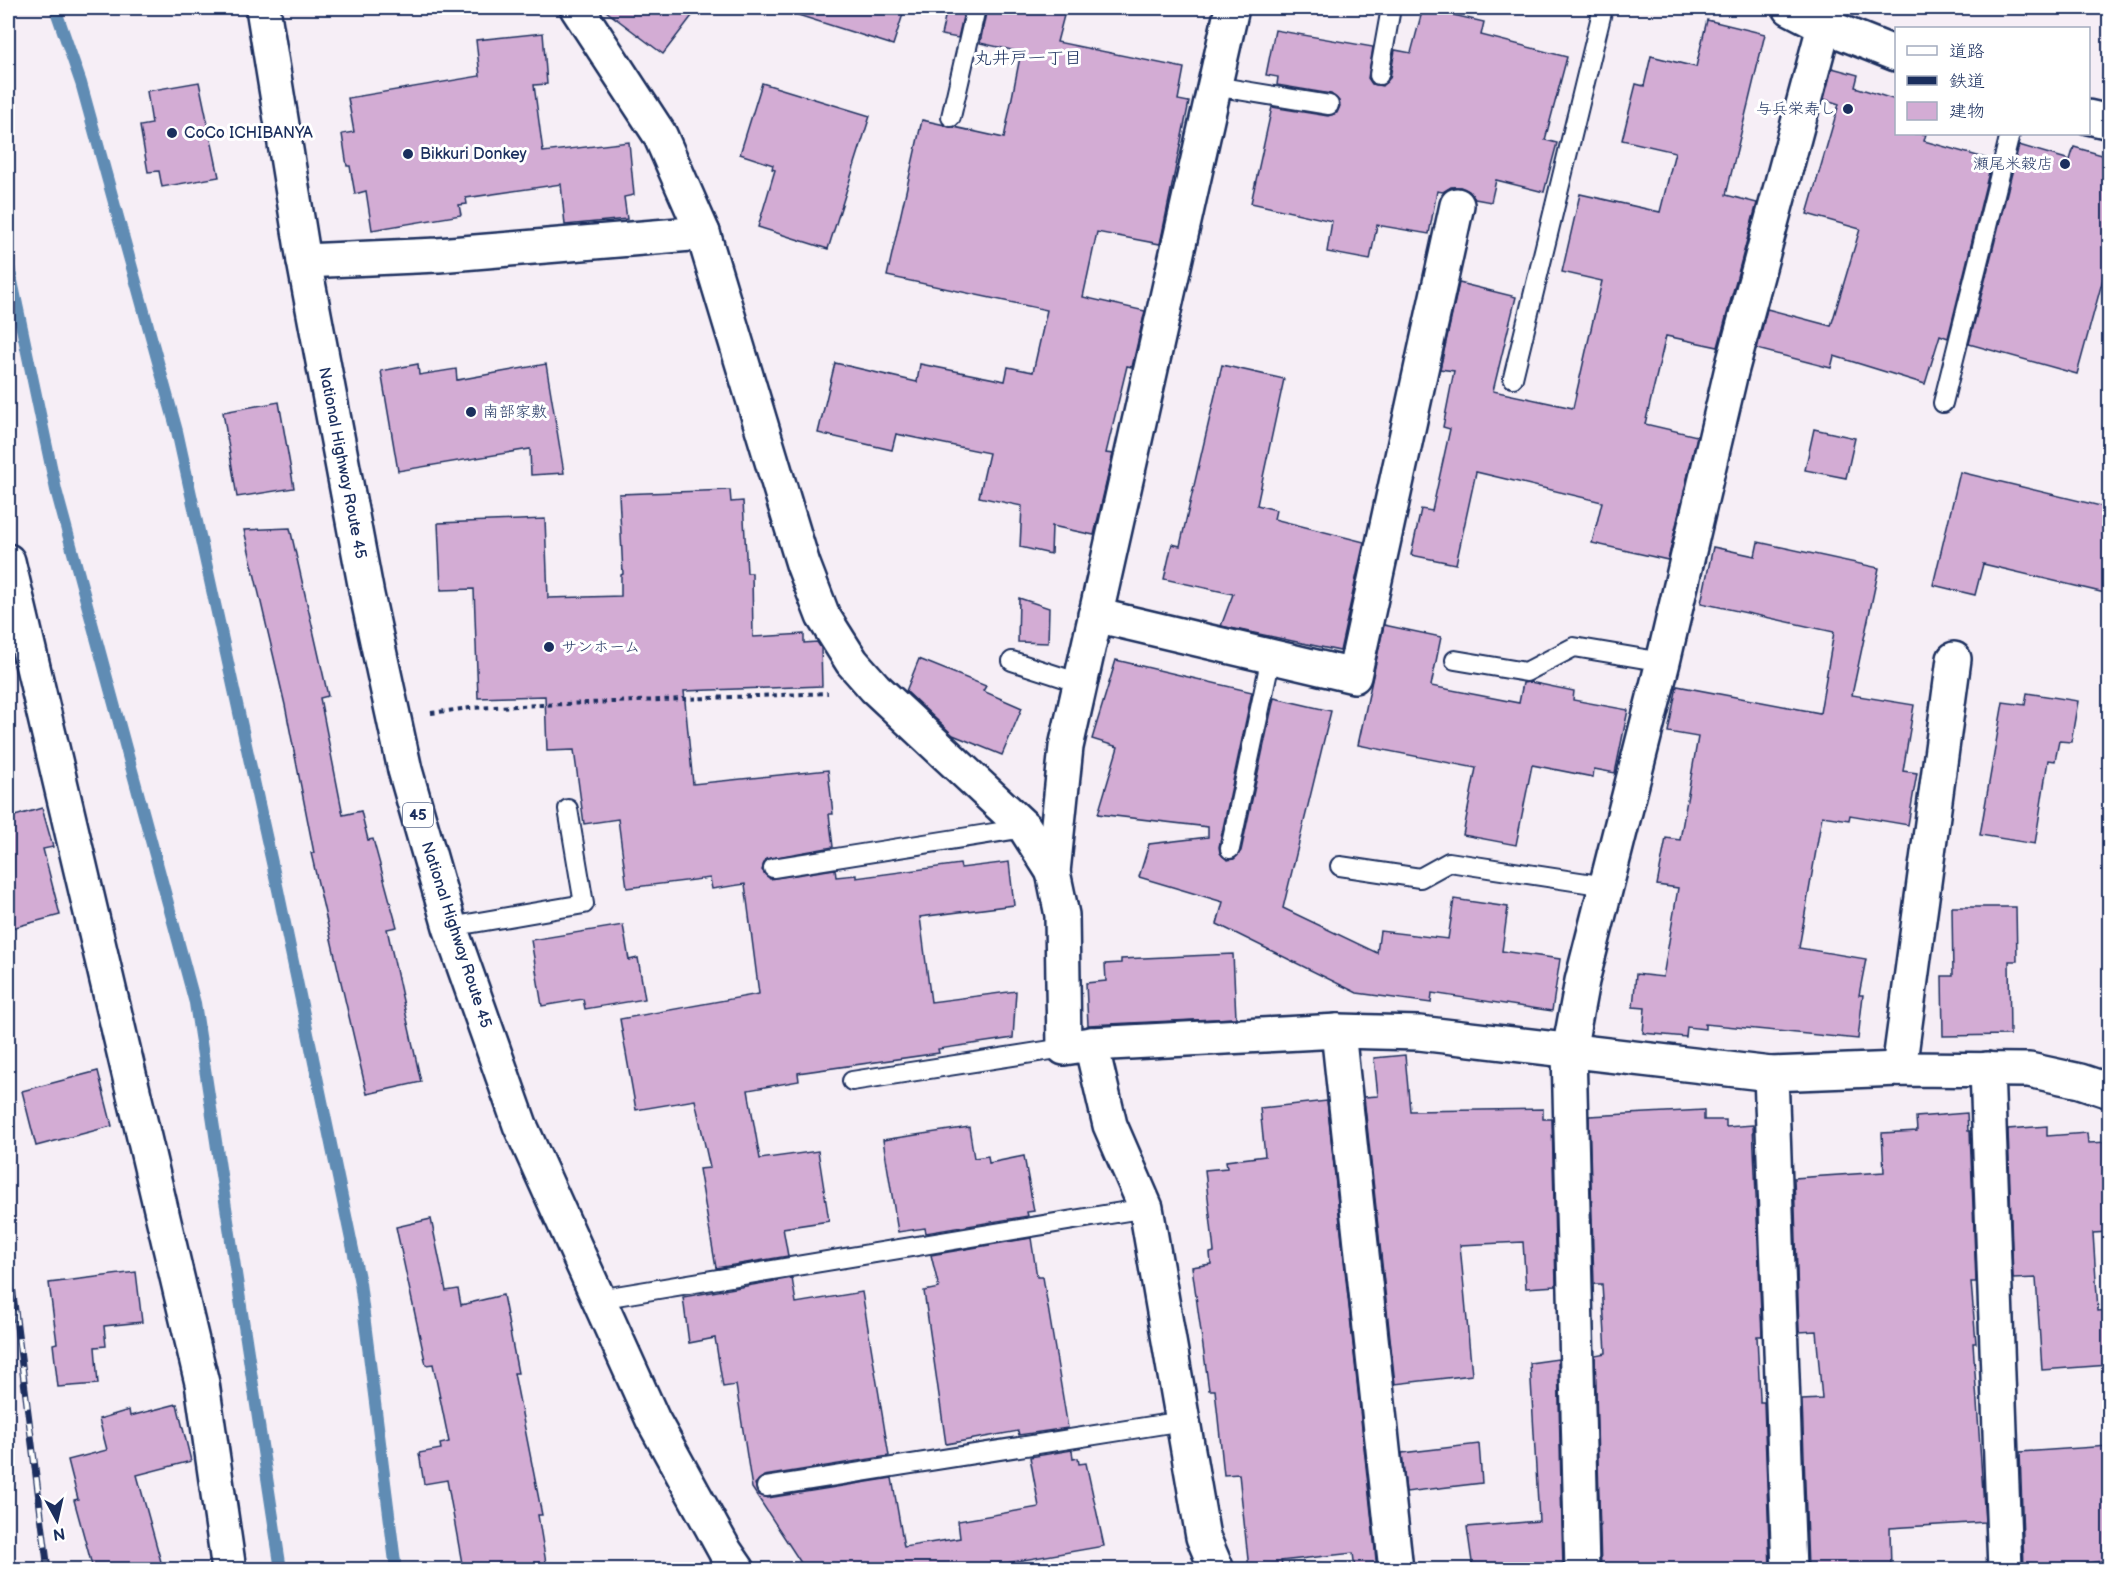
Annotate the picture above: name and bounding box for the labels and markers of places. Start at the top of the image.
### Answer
place label: 与兵栄寿し [1756,100,1836,119]
marker: 与兵栄寿し [1841,102,1855,116]
place label: CoCo ICHIBANYA [184,124,313,143]
marker: CoCo ICHIBANYA [165,126,179,140]
place label: Bikkuri Donkey [420,145,527,164]
marker: Bikkuri Donkey [401,147,415,161]
place label: 瀬尾米穀店 [1973,155,2053,174]
marker: 瀬尾米穀店 [2058,157,2072,171]
place label: 南部家敷 [483,403,547,422]
marker: 南部家敷 [464,405,478,419]
place label: サンホーム [561,638,640,657]
marker: サンホーム [542,640,556,654]

